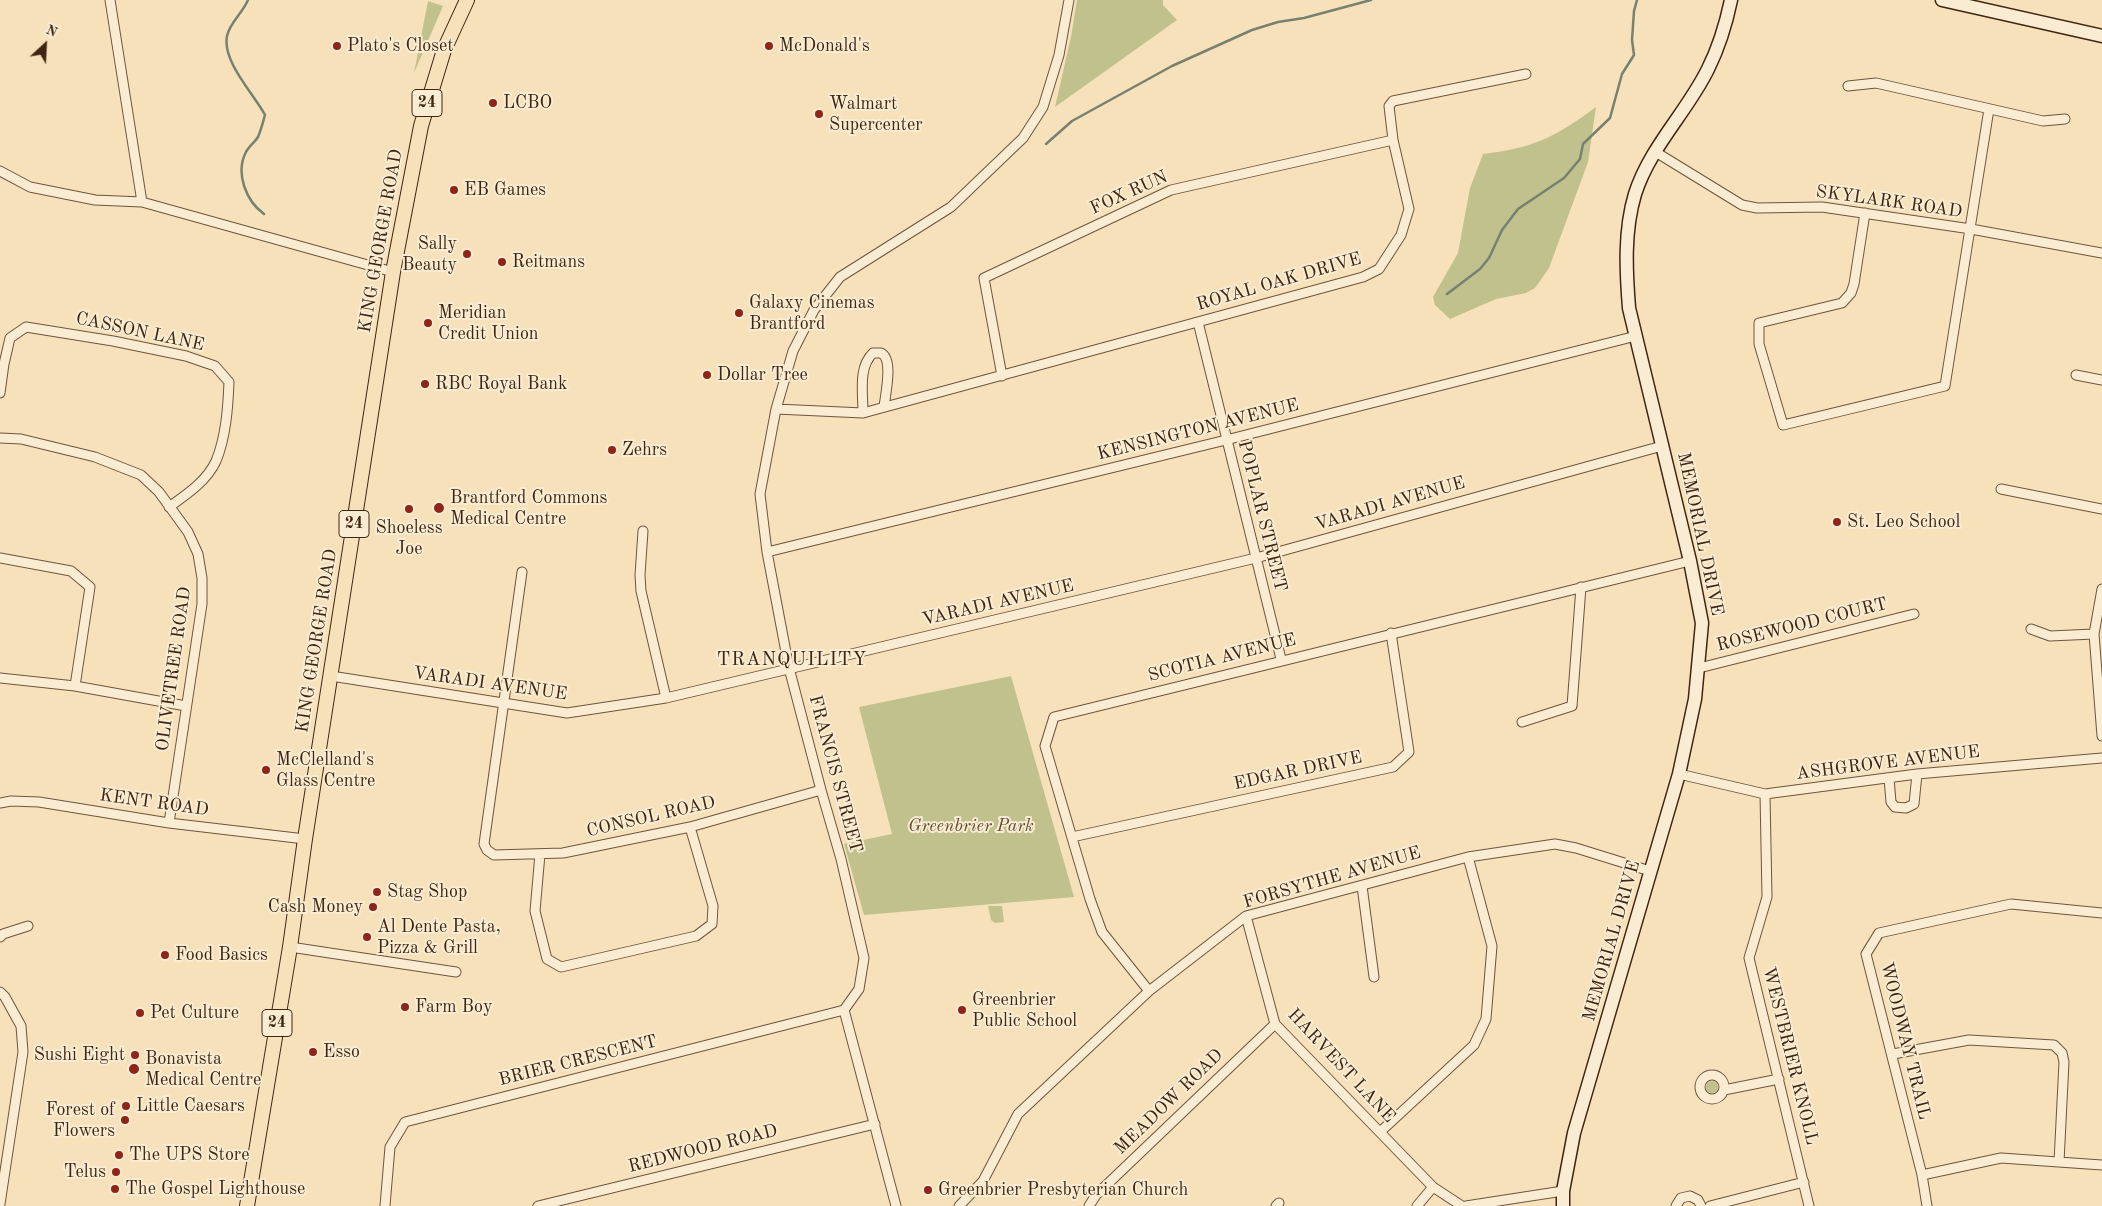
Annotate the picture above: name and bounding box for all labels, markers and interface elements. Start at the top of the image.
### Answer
north arrow [20,20,70,70]
text: N [44,23,59,40]
place label: Plato's Closet [347,35,454,57]
place label: McDonald's [779,35,870,57]
marker: Plato's Closet [331,40,343,52]
marker: McDonald's [763,40,775,52]
road number: 24 [412,90,442,116]
place label: LCBO [503,92,552,114]
place label: Walmart Supercenter [829,93,923,136]
marker: LCBO [487,97,499,109]
marker: Walmart Supercenter [813,108,825,120]
street label: KING GEORGE ROAD [354,148,408,334]
street label: FOX RUN [1087,166,1171,220]
place label: EB Games [464,179,546,201]
street label: SKYLARK ROAD [1815,181,1963,223]
marker: EB Games [448,184,460,196]
place label: Sally Beauty [402,233,457,276]
marker: Sally Beauty [461,248,473,260]
street label: ROYAL OAK DRIVE [1194,248,1364,316]
place label: Reitmans [512,251,585,273]
marker: Reitmans [496,256,508,268]
place label: Galaxy Cinemas Brantford [749,292,874,334]
place label: Meridian Credit Union [438,302,539,344]
marker: Galaxy Cinemas Brantford [733,307,745,319]
street label: CASSON LANE [74,308,206,356]
marker: Meridian Credit Union [422,317,434,329]
place label: Dollar Tree [717,364,808,386]
marker: Dollar Tree [701,369,713,381]
place label: RBC Royal Bank [435,373,567,395]
marker: RBC Royal Bank [419,378,431,390]
street label: KENSINGTON AVENUE [1095,395,1301,465]
street label: POPLAR STREET [1233,438,1291,594]
place label: Zehrs [622,439,667,461]
marker: Zehrs [606,444,618,456]
street label: MEMORIAL DRIVE [1672,450,1728,618]
street label: VARADI AVENUE [1312,472,1468,536]
place label: Brantford Commons Medical Centre [450,487,607,530]
marker: Brantford Commons Medical Centre [432,501,446,515]
marker: Shoeless Joe [403,503,415,515]
road number: 24 [339,510,369,538]
place label: St. Leo School [1847,511,1960,533]
marker: St. Leo School [1831,516,1843,528]
place label: Shoeless Joe [376,517,442,560]
street label: KING GEORGE ROAD [292,547,342,735]
street label: VARADI AVENUE [920,575,1076,631]
street label: OLIVETREE ROAD [152,585,196,753]
street label: ROSEWOOD COURT [1714,593,1890,657]
street label: SCOTIA AVENUE [1146,629,1298,687]
district label: TRANQUILITY [715,649,869,671]
street label: VARADI AVENUE [412,662,568,706]
street label: FRANCIS STREET [804,693,866,855]
street label: ASHGROVE AVENUE [1795,741,1981,785]
street label: EDGAR DRIVE [1232,747,1364,795]
place label: McClelland's Glass Centre [276,749,375,792]
marker: McClelland's Glass Centre [260,764,272,776]
street label: KENT ROAD [98,785,210,821]
street label: CONSOL ROAD [584,792,718,842]
park label: Greenbrier Park [908,815,1034,837]
street label: FORSYTHE AVENUE [1241,842,1423,914]
street label: MEMORIAL DRIVE [1579,858,1645,1024]
place label: Stag Shop [387,881,467,903]
marker: Stag Shop [371,886,383,898]
place label: Cash Money [268,896,363,918]
marker: Cash Money [367,901,379,913]
place label: Al Dente Pasta, Pizza & Grill [377,916,501,959]
marker: Al Dente Pasta, Pizza & Grill [361,931,373,943]
place label: Food Basics [175,944,268,966]
marker: Food Basics [159,949,171,961]
street label: WOODWAY TRAIL [1875,960,1935,1122]
street label: WESTBRIER KNOLL [1757,965,1823,1147]
place label: Greenbrier Public School [972,989,1077,1032]
place label: Farm Boy [415,996,493,1018]
marker: Farm Boy [399,1001,411,1013]
place label: Pet Culture [150,1002,239,1024]
marker: Greenbrier Public School [956,1004,968,1016]
street label: HARVEST LANE [1283,1004,1399,1128]
marker: Pet Culture [134,1007,146,1019]
road number: 24 [262,1010,292,1036]
street label: BRIER CRESCENT [497,1031,659,1091]
place label: Esso [323,1041,360,1063]
place label: Sushi Eight [34,1044,125,1066]
street label: MEADOW ROAD [1110,1045,1228,1159]
marker: Esso [307,1046,319,1058]
place label: Bonavista Medical Centre [145,1048,261,1090]
marker: Sushi Eight [129,1049,141,1061]
marker: Bonavista Medical Centre [127,1062,141,1076]
place label: Little Caesars [136,1095,245,1117]
place label: Forest of Flowers [46,1099,115,1142]
marker: Little Caesars [120,1100,132,1112]
marker: Forest of Flowers [119,1114,131,1126]
street label: REDWOOD ROAD [626,1120,780,1178]
place label: The UPS Store [129,1144,249,1166]
marker: The UPS Store [113,1149,125,1161]
place label: Telus [64,1161,106,1183]
marker: Telus [110,1166,122,1178]
place label: The Gospel Lighthouse [125,1178,305,1200]
place label: Greenbrier Presbyterian Church [938,1179,1188,1201]
marker: The Gospel Lighthouse [109,1183,121,1195]
marker: Greenbrier Presbyterian Church [922,1184,934,1196]

